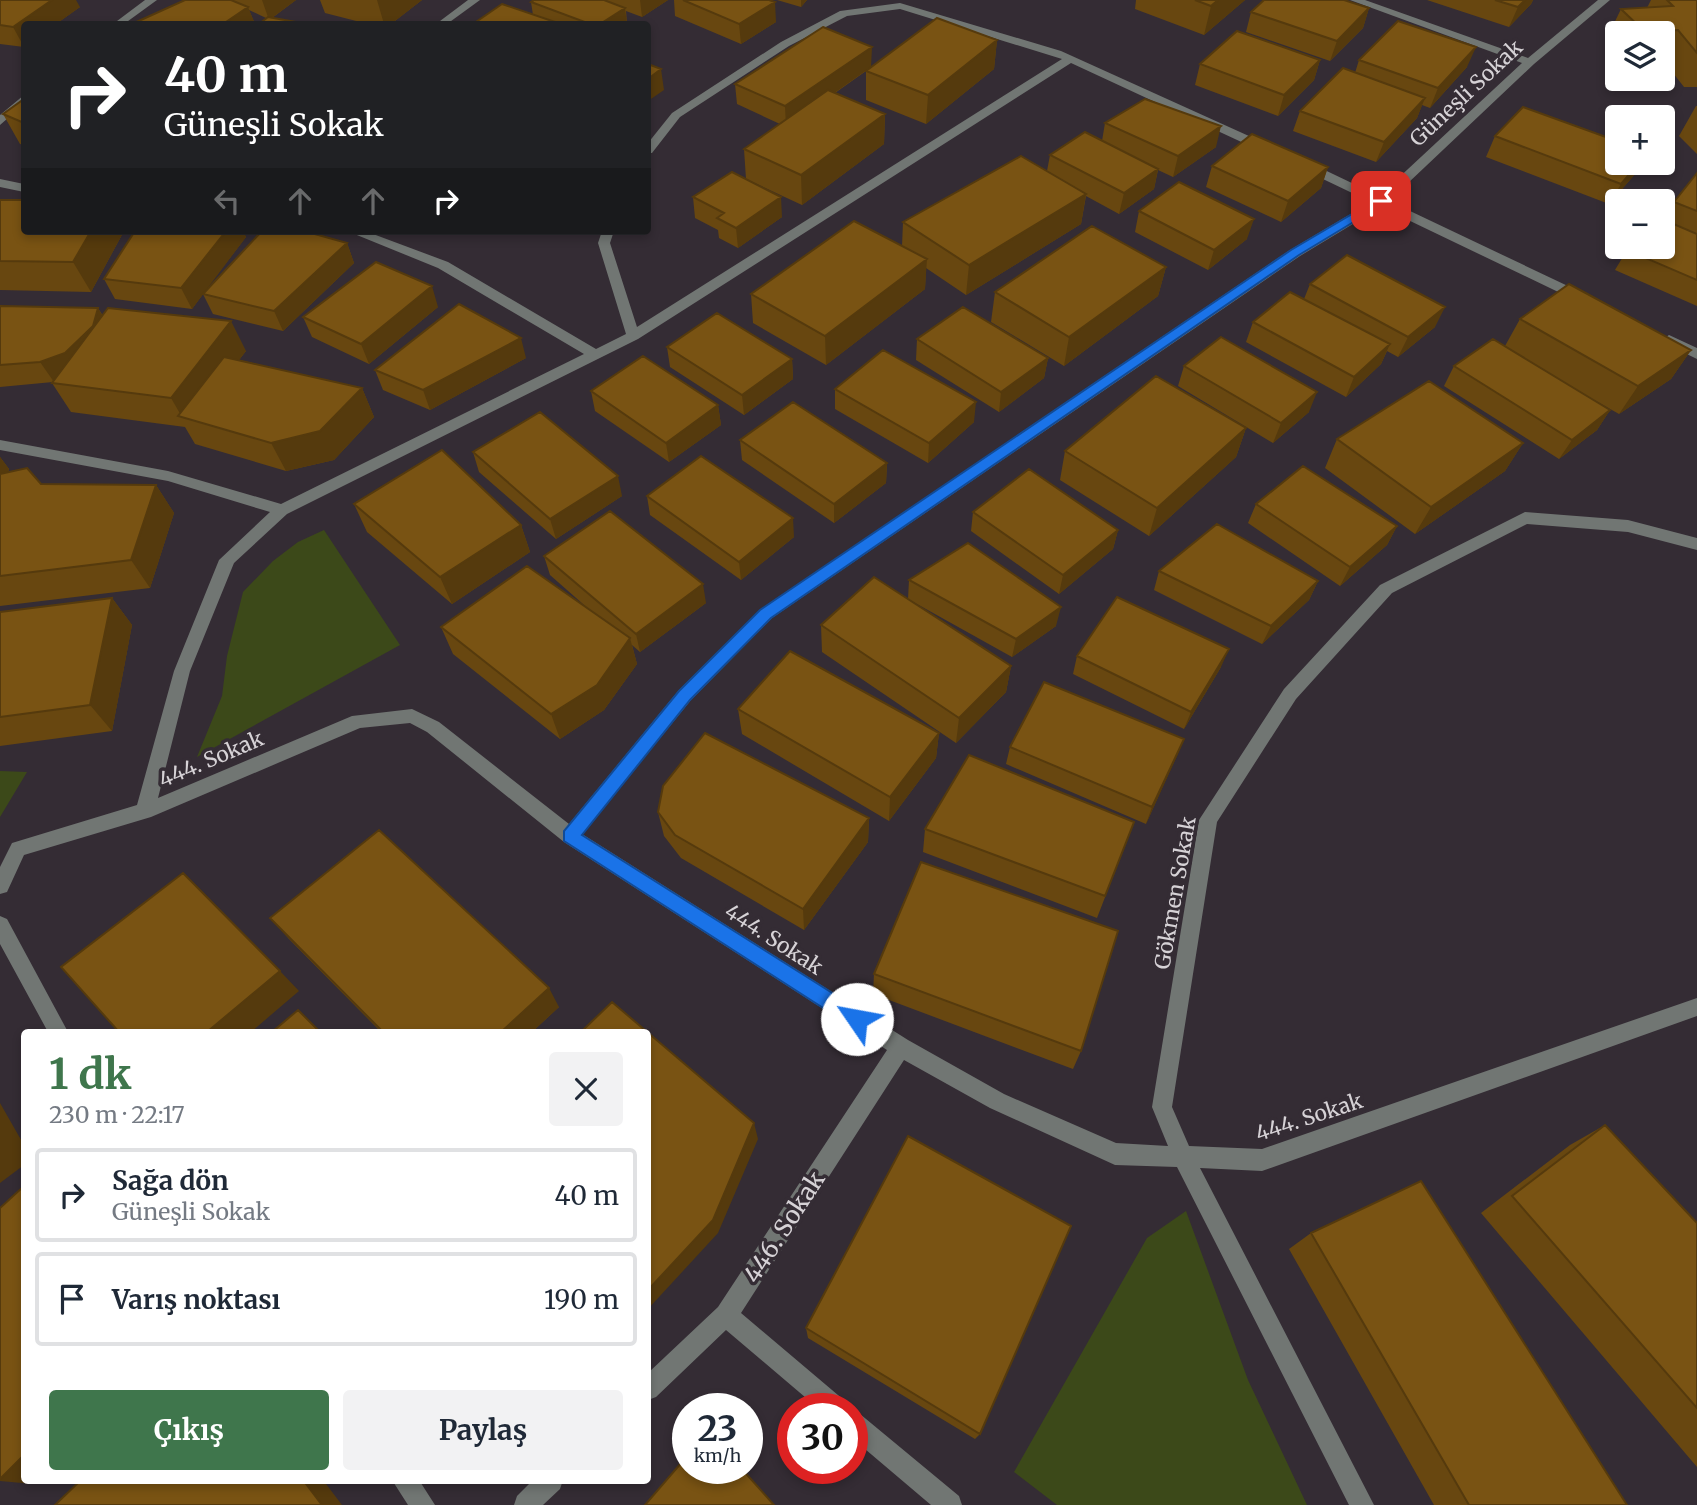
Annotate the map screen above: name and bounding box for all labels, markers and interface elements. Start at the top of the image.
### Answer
map controls [1605,21,1675,259]
button: layers [1605,21,1675,91]
street label: Güneşli Sokak [1404,33,1528,152]
text: 40 m [164,44,288,105]
icon: right [49,49,140,140]
text: Güneşli Sokak [164,105,384,145]
button: + [1605,105,1675,175]
pin [1351,171,1411,231]
icon: left [208,182,246,220]
icon: ahead [281,182,319,220]
icon: ahead [354,182,392,220]
icon: right [427,182,465,220]
icon: arrive [1362,182,1400,220]
button: − [1605,189,1675,259]
street label: 444. Sokak [155,725,268,793]
street label: Gökmen Sokak [1148,814,1202,971]
street label: 444. Sokak [720,897,829,981]
position arrow [820,982,894,1056]
text: 1 dk [49,1048,131,1100]
button: close [549,1052,623,1126]
street label: 444. Sokak [1252,1087,1367,1147]
text: 230 m · 22:17 [49,1100,185,1129]
text: Sağa dön [112,1164,229,1197]
street label: 446. Sokak [736,1165,832,1289]
icon: right [53,1176,91,1214]
text: 40 m [555,1179,619,1212]
text: Güneşli Sokak [112,1197,270,1226]
icon: arrive [53,1280,91,1318]
text: Varış noktası [112,1283,280,1316]
text: 190 m [544,1283,619,1316]
button: Çıkış [49,1390,329,1470]
button: Paylaş [343,1390,623,1470]
speed limit sign: 30 [777,1393,868,1484]
text: 23 [698,1407,737,1451]
text: km/h [694,1444,741,1467]

